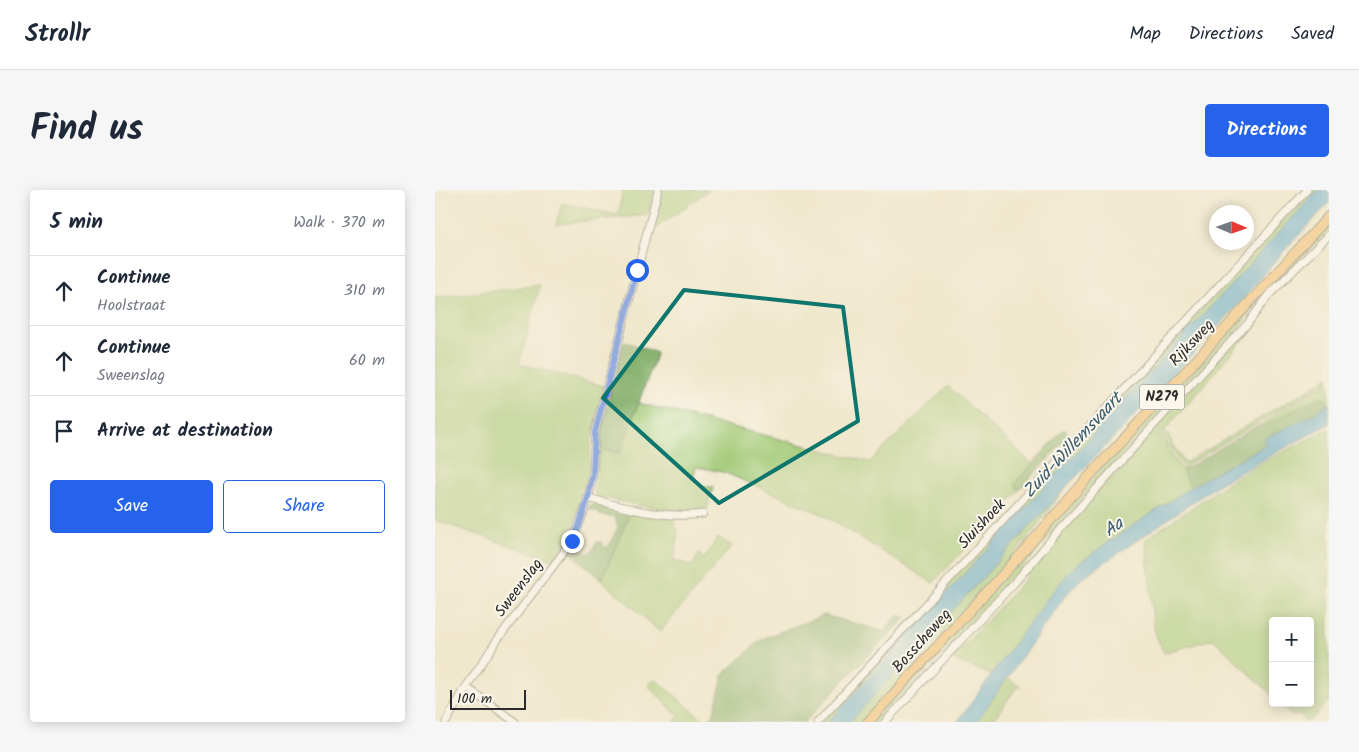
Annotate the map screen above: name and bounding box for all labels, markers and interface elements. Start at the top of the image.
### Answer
text: Strollr [25,15,90,54]
text: Map [1129,20,1161,49]
text: Directions [1189,20,1263,49]
text: Saved [1291,20,1334,49]
text: Find us [30,102,143,158]
button: Directions [1205,104,1329,157]
north arrow [1209,205,1254,250]
text: 5 min [50,206,103,239]
text: Walk · 370 m [293,210,385,235]
route start [626,259,649,282]
text: Continue [97,263,170,293]
icon: ahead [50,277,78,305]
text: 310 m [344,278,385,303]
text: Hoolstraat [97,293,166,318]
street label: Rijksweg [1163,314,1221,372]
text: Continue [97,333,170,363]
icon: ahead [50,347,78,375]
text: 60 m [349,348,385,373]
text: Sweenslag [97,363,165,388]
water label: Zuid-Willemsvaart [1016,384,1132,506]
road number: N279 [1139,384,1185,410]
text: Arrive at destination [97,416,273,446]
icon: arrive [50,417,78,445]
button: Save [50,480,213,533]
button: Share [223,480,385,533]
street label: Sluishoek [952,493,1012,555]
water label: Aa [1098,510,1132,545]
route end [561,530,584,553]
street label: Sweenslag [489,553,549,623]
street label: Bosscheweg [886,603,958,679]
map controls [1269,617,1314,707]
button: + [1269,617,1314,662]
button: − [1269,662,1314,707]
scale bar [450,687,526,710]
text: 100 m [457,688,492,710]

